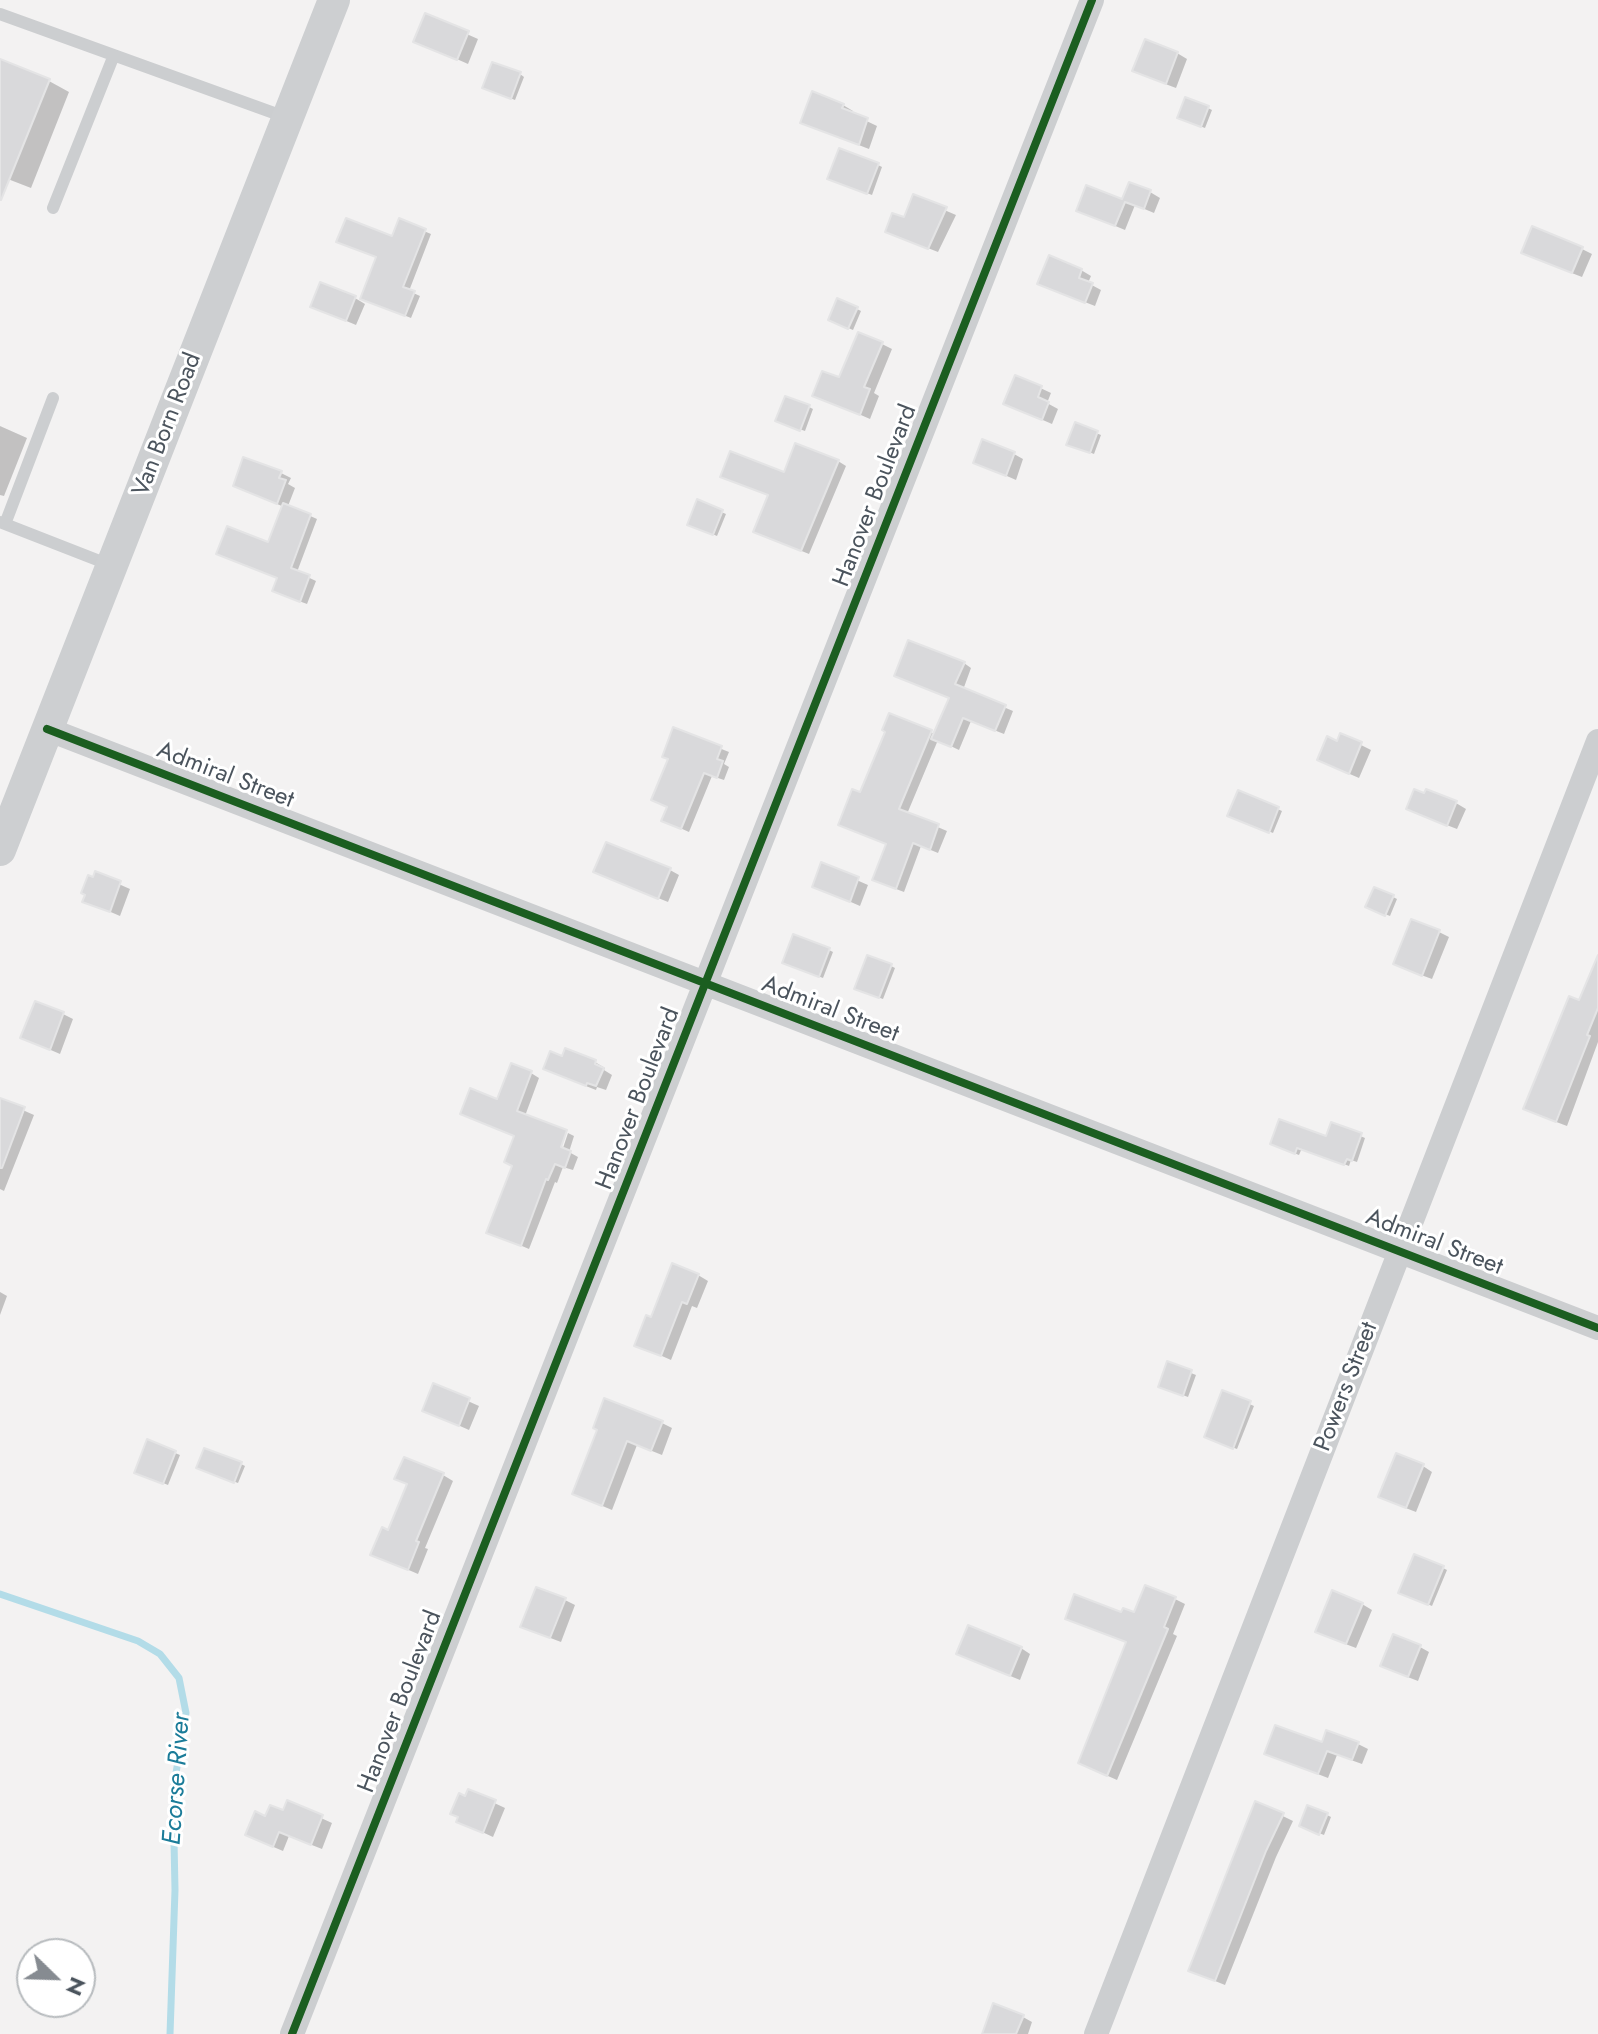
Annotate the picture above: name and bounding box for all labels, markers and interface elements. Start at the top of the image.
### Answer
street label: Van Born Road [127,349,209,501]
street label: Hanover Boulevard [828,401,924,591]
street label: Admiral Street [153,737,297,815]
street label: Admiral Street [758,971,902,1049]
street label: Hanover Boulevard [591,1004,687,1194]
street label: Admiral Street [1362,1204,1506,1282]
street label: Powers Street [1309,1318,1385,1456]
street label: Hanover Boulevard [353,1607,449,1797]
water label: Ecorse River [158,1712,198,1846]
north arrow [16,1938,96,2018]
text: N [58,1972,94,2001]

